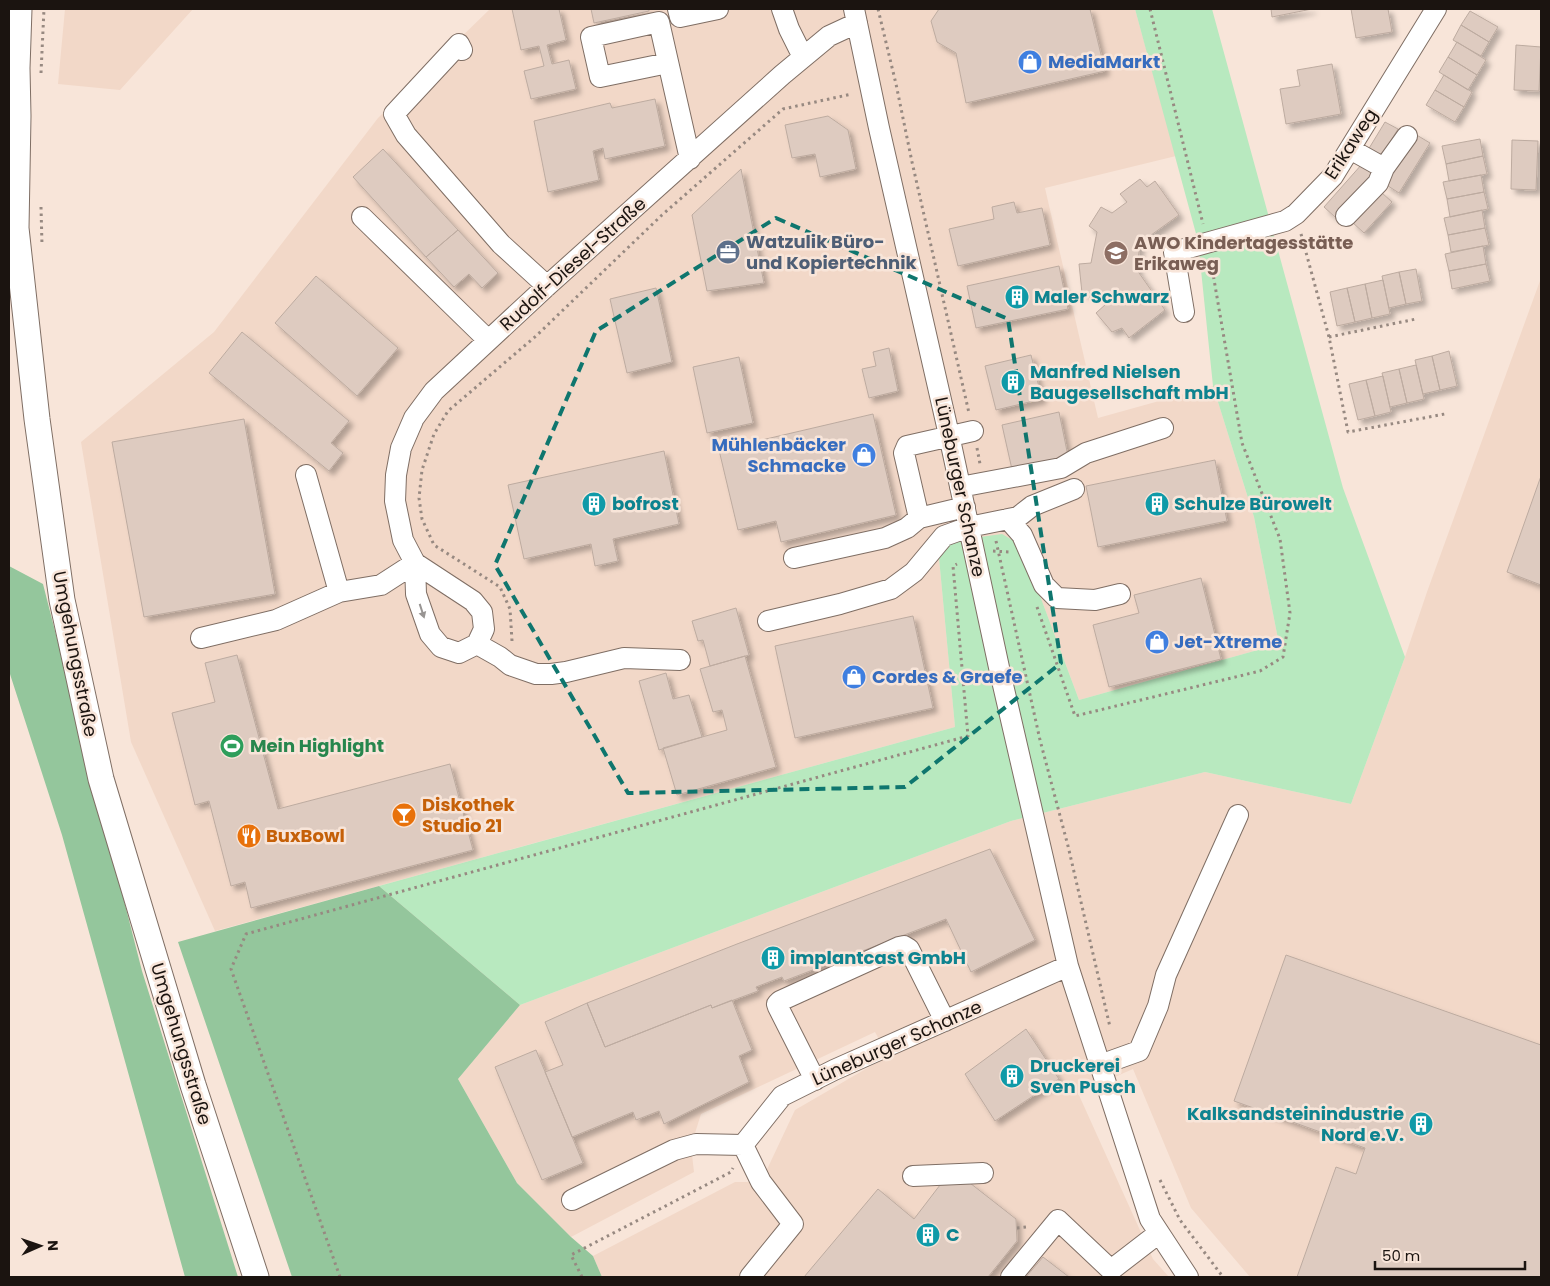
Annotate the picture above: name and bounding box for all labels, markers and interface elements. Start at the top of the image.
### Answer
shop icon: MediaMarkt [1017,49,1043,75]
place label: MediaMarkt [1048,49,1160,74]
street label: Erikaweg [1318,103,1383,184]
street label: Rudolf-Diesel-Straße [494,191,651,336]
place label: Watzulik Büro- und Kopiertechnik [746,229,917,275]
place label: AWO Kindertagesstätte Erikaweg [1134,230,1353,276]
office icon: Watzulik Büro- und Kopiertechnik [715,239,741,265]
school or university icon: AWO Kindertagesstätte Erikaweg [1103,240,1129,266]
building icon: Maler Schwarz [1004,284,1030,310]
place label: Maler Schwarz [1034,284,1169,309]
place label: Manfred Nielsen Baugesellschaft mbH [1030,359,1229,405]
building icon: Manfred Nielsen Baugesellschaft mbH [1000,369,1026,395]
street label: Lüneburger Schanze [929,395,992,579]
place label: Mühlenbäcker Schmacke [711,432,846,478]
shop icon: Mühlenbäcker Schmacke [851,442,877,468]
building icon: bofrost [581,491,607,517]
place label: bofrost [612,491,679,516]
building icon: Schulze Bürowelt [1144,491,1170,517]
place label: Schulze Bürowelt [1174,491,1332,516]
street label: Umgehungsstraße [47,569,104,739]
one-way arrow [418,604,426,619]
shop icon: Jet-Xtreme [1144,629,1170,655]
place label: Jet-Xtreme [1174,629,1282,654]
shop icon: Cordes & Graefe [841,664,867,690]
place label: Cordes & Graefe [872,664,1023,689]
sports icon: Mein Highlight [219,733,245,759]
place label: Mein Highlight [250,733,384,758]
place label: Diskothek Studio 21 [422,792,516,838]
bar icon: Diskothek Studio 21 [391,802,417,828]
restaurant icon: BuxBowl [236,823,262,849]
place label: BuxBowl [266,823,345,848]
building icon: implantcast GmbH [760,945,786,971]
place label: implantcast GmbH [790,945,966,970]
street label: Umgehungsstraße [145,960,218,1128]
street label: Lüneburger Schanze [808,994,986,1091]
place label: Druckerei Sven Pusch [1030,1053,1136,1099]
building icon: Druckerei Sven Pusch [999,1063,1025,1089]
place label: Kalksandsteinindustrie Nord e.V. [1187,1101,1404,1147]
building icon: Kalksandsteinindustrie Nord e.V. [1408,1111,1434,1137]
north arrow [15,1221,65,1271]
building icon: C [915,1222,941,1248]
place label: C [946,1222,960,1247]
scale bar [1375,1238,1525,1270]
text: N [43,1240,63,1251]
text: 50 m [1382,1245,1420,1266]

